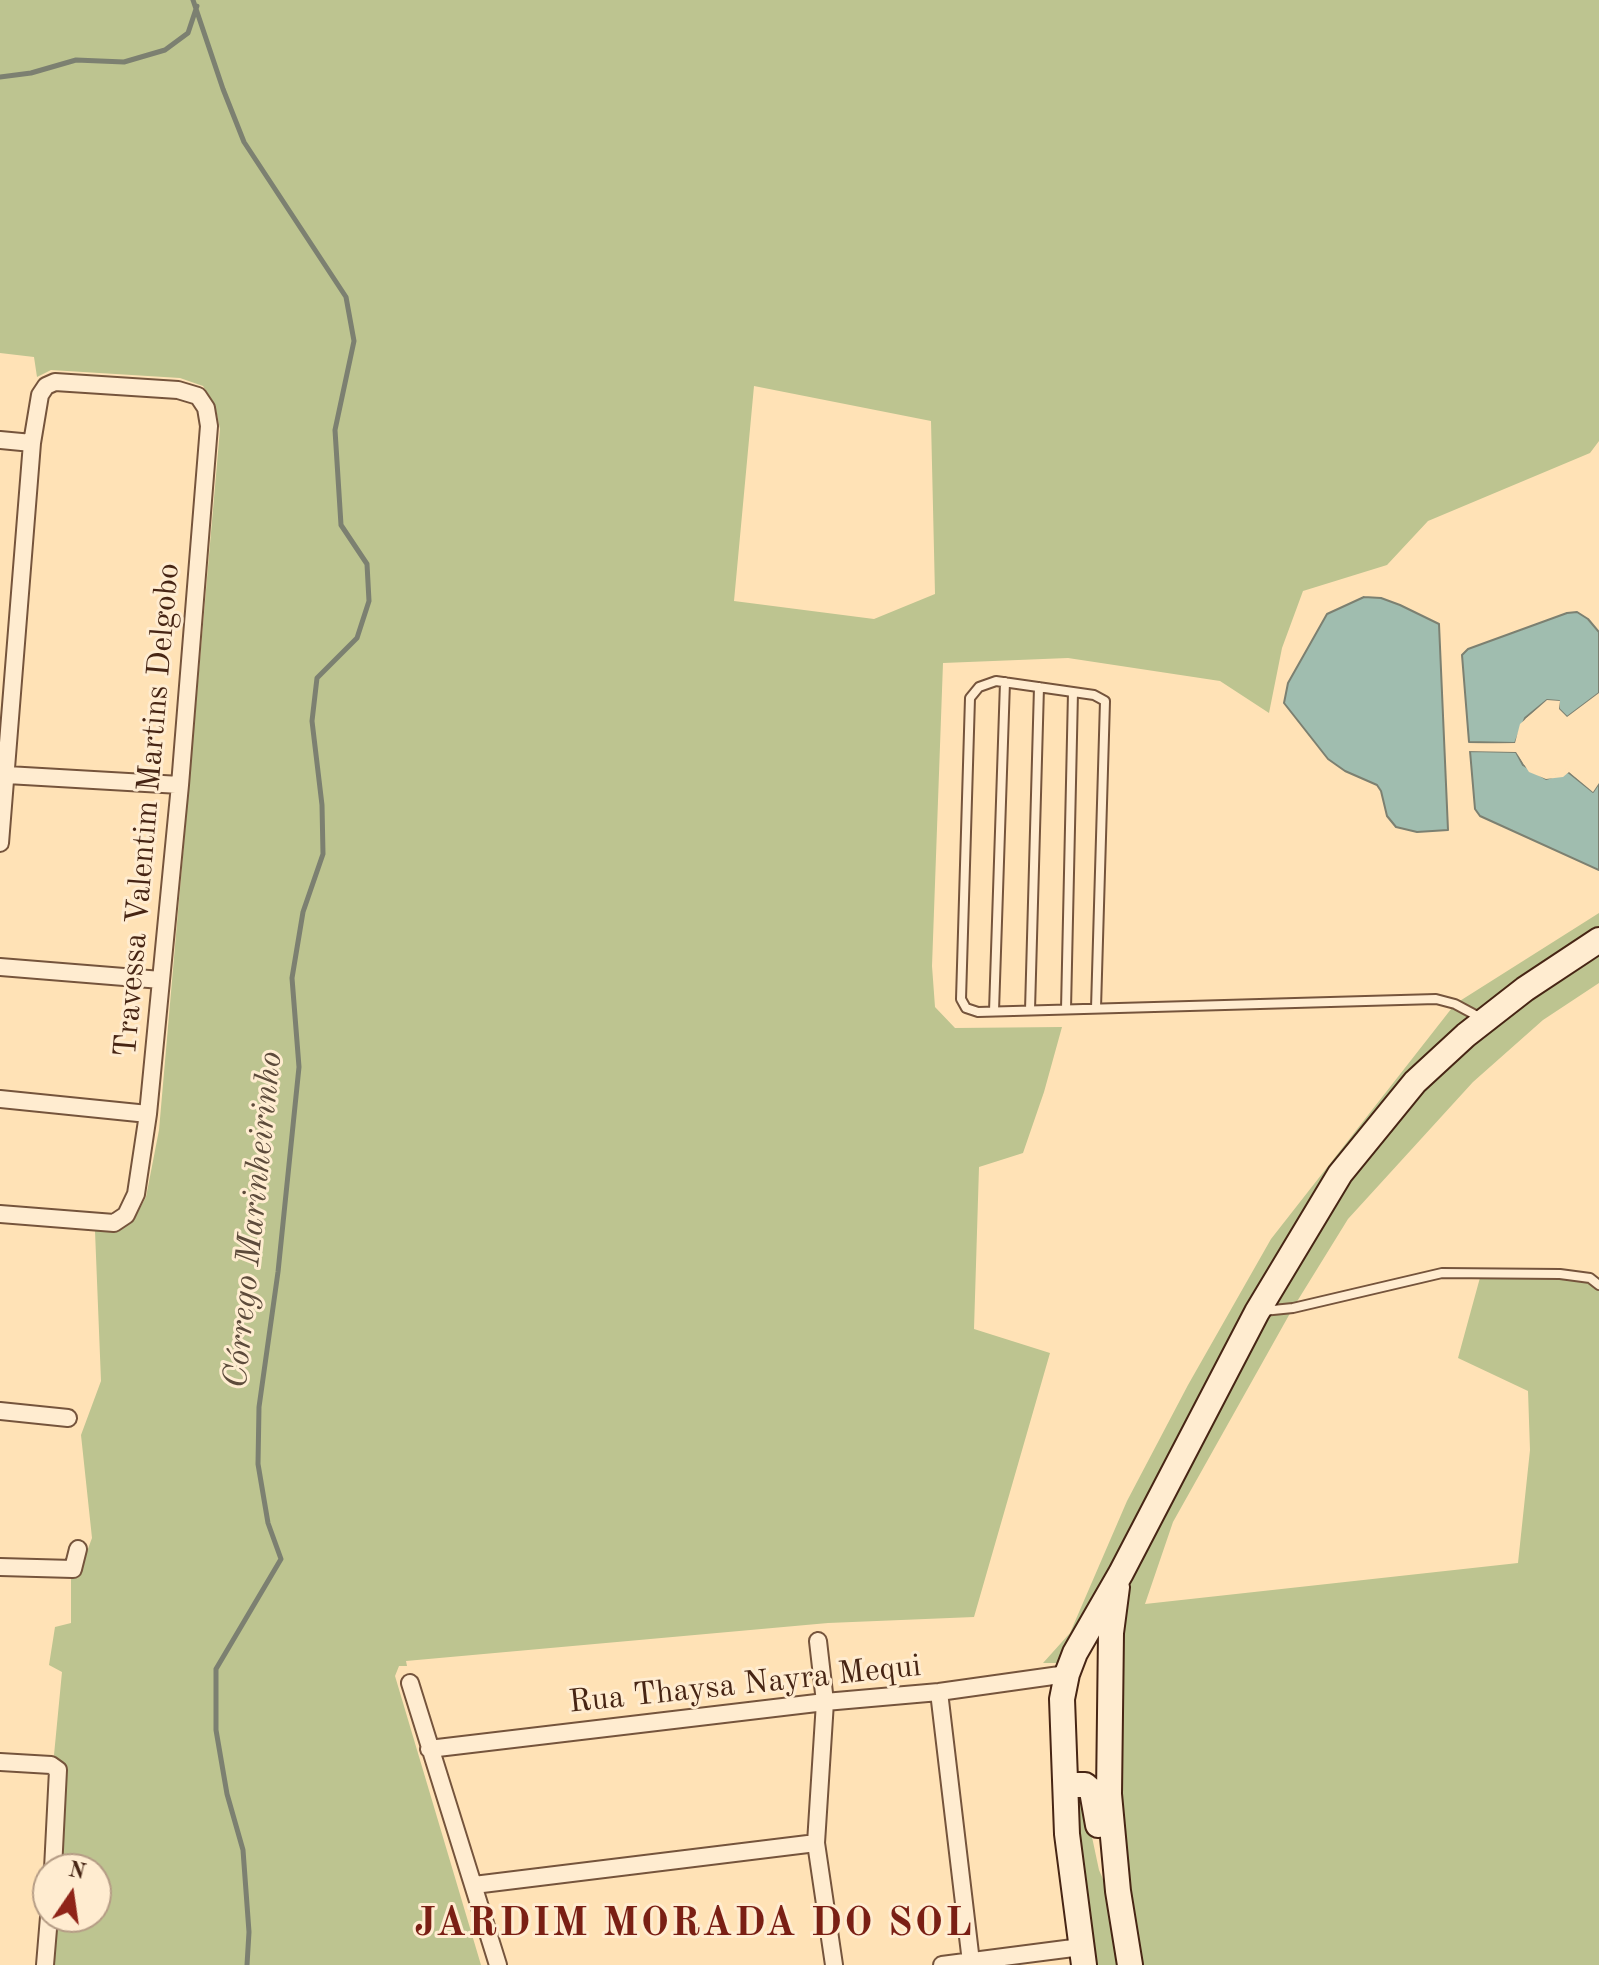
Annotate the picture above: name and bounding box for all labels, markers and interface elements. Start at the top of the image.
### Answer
street label: Travessa Valentim Martins Delgobo [107,561,189,1059]
water label: Córrego Marinheirinho [216,1050,292,1390]
street label: Rua Thaysa Nayra Mequi [567,1647,923,1723]
north arrow [32,1853,112,1933]
text: N [66,1859,88,1884]
district label: JARDIM MORADA DO SOL [414,1901,974,1949]

